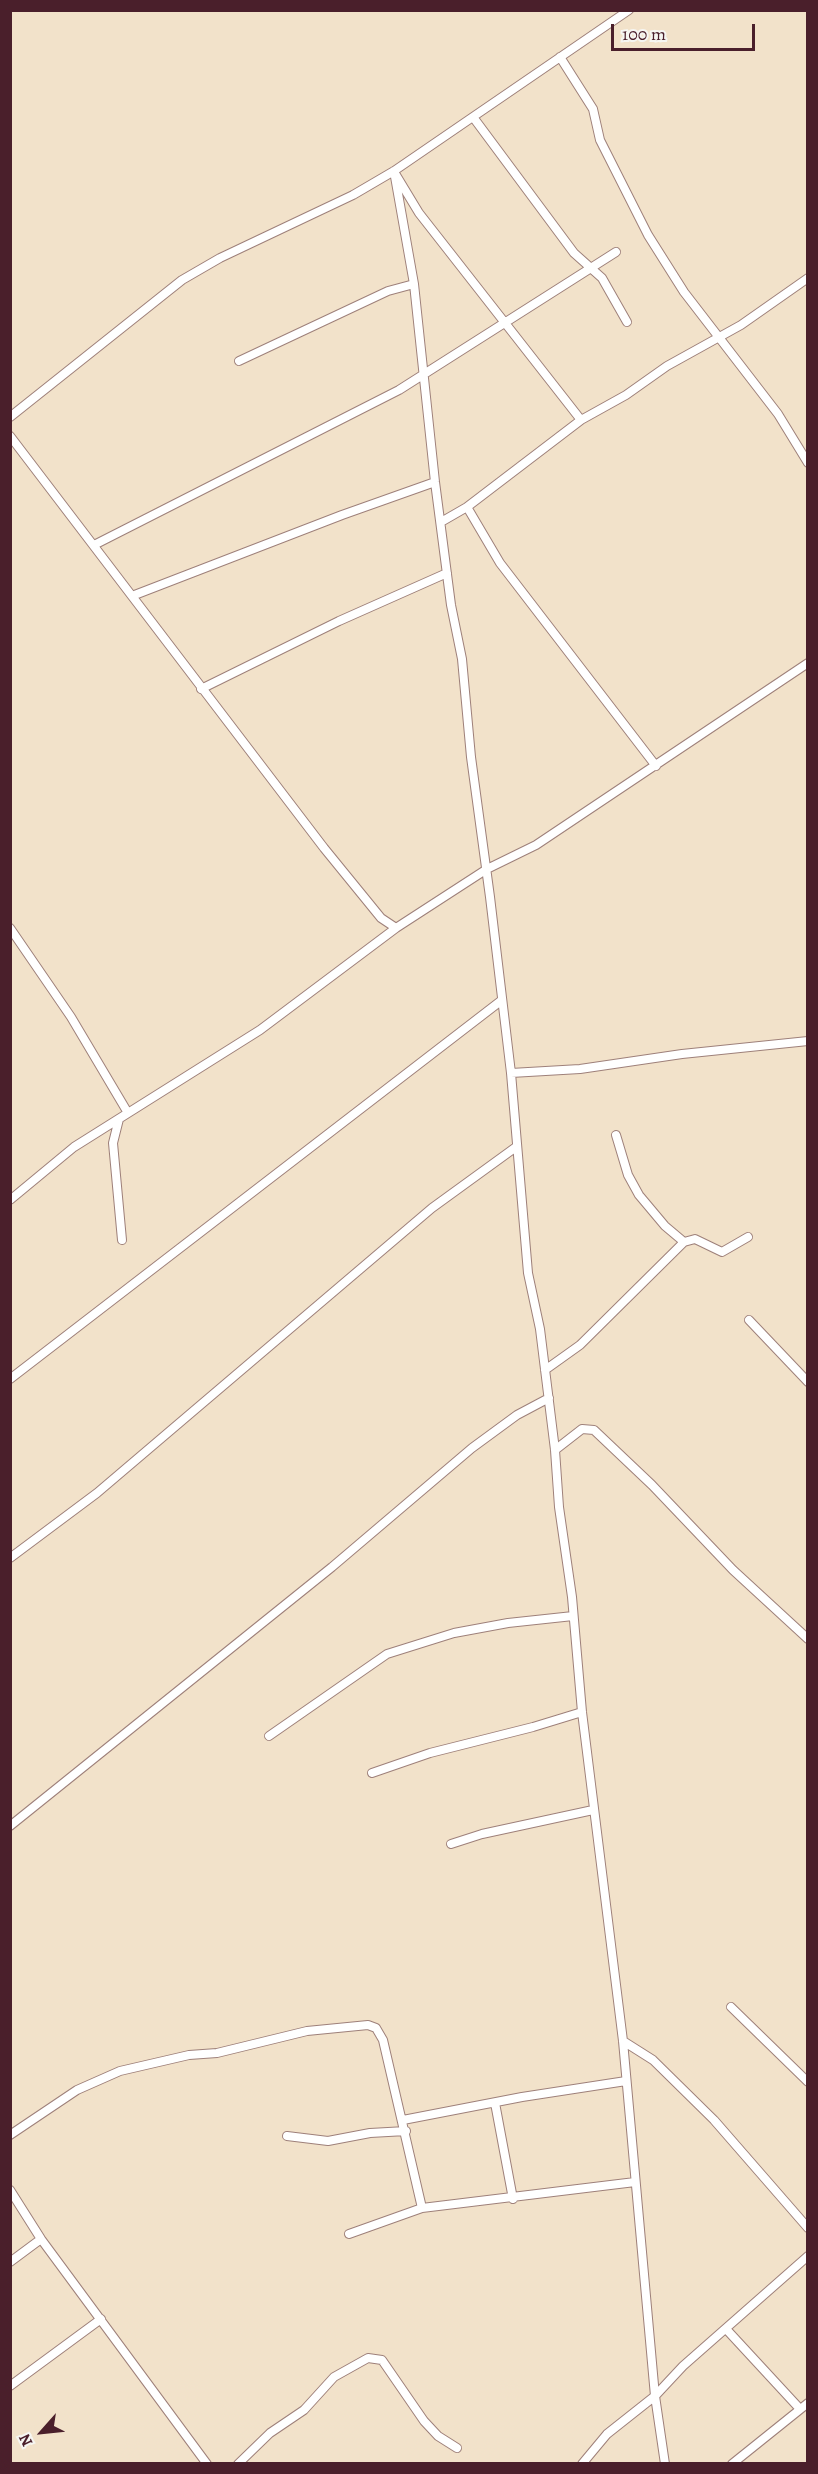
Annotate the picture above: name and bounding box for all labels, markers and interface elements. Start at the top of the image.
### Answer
scale bar [614,12,758,50]
text: 100 m [622,22,666,46]
north arrow [12,2402,72,2462]
text: N [14,2430,38,2450]

